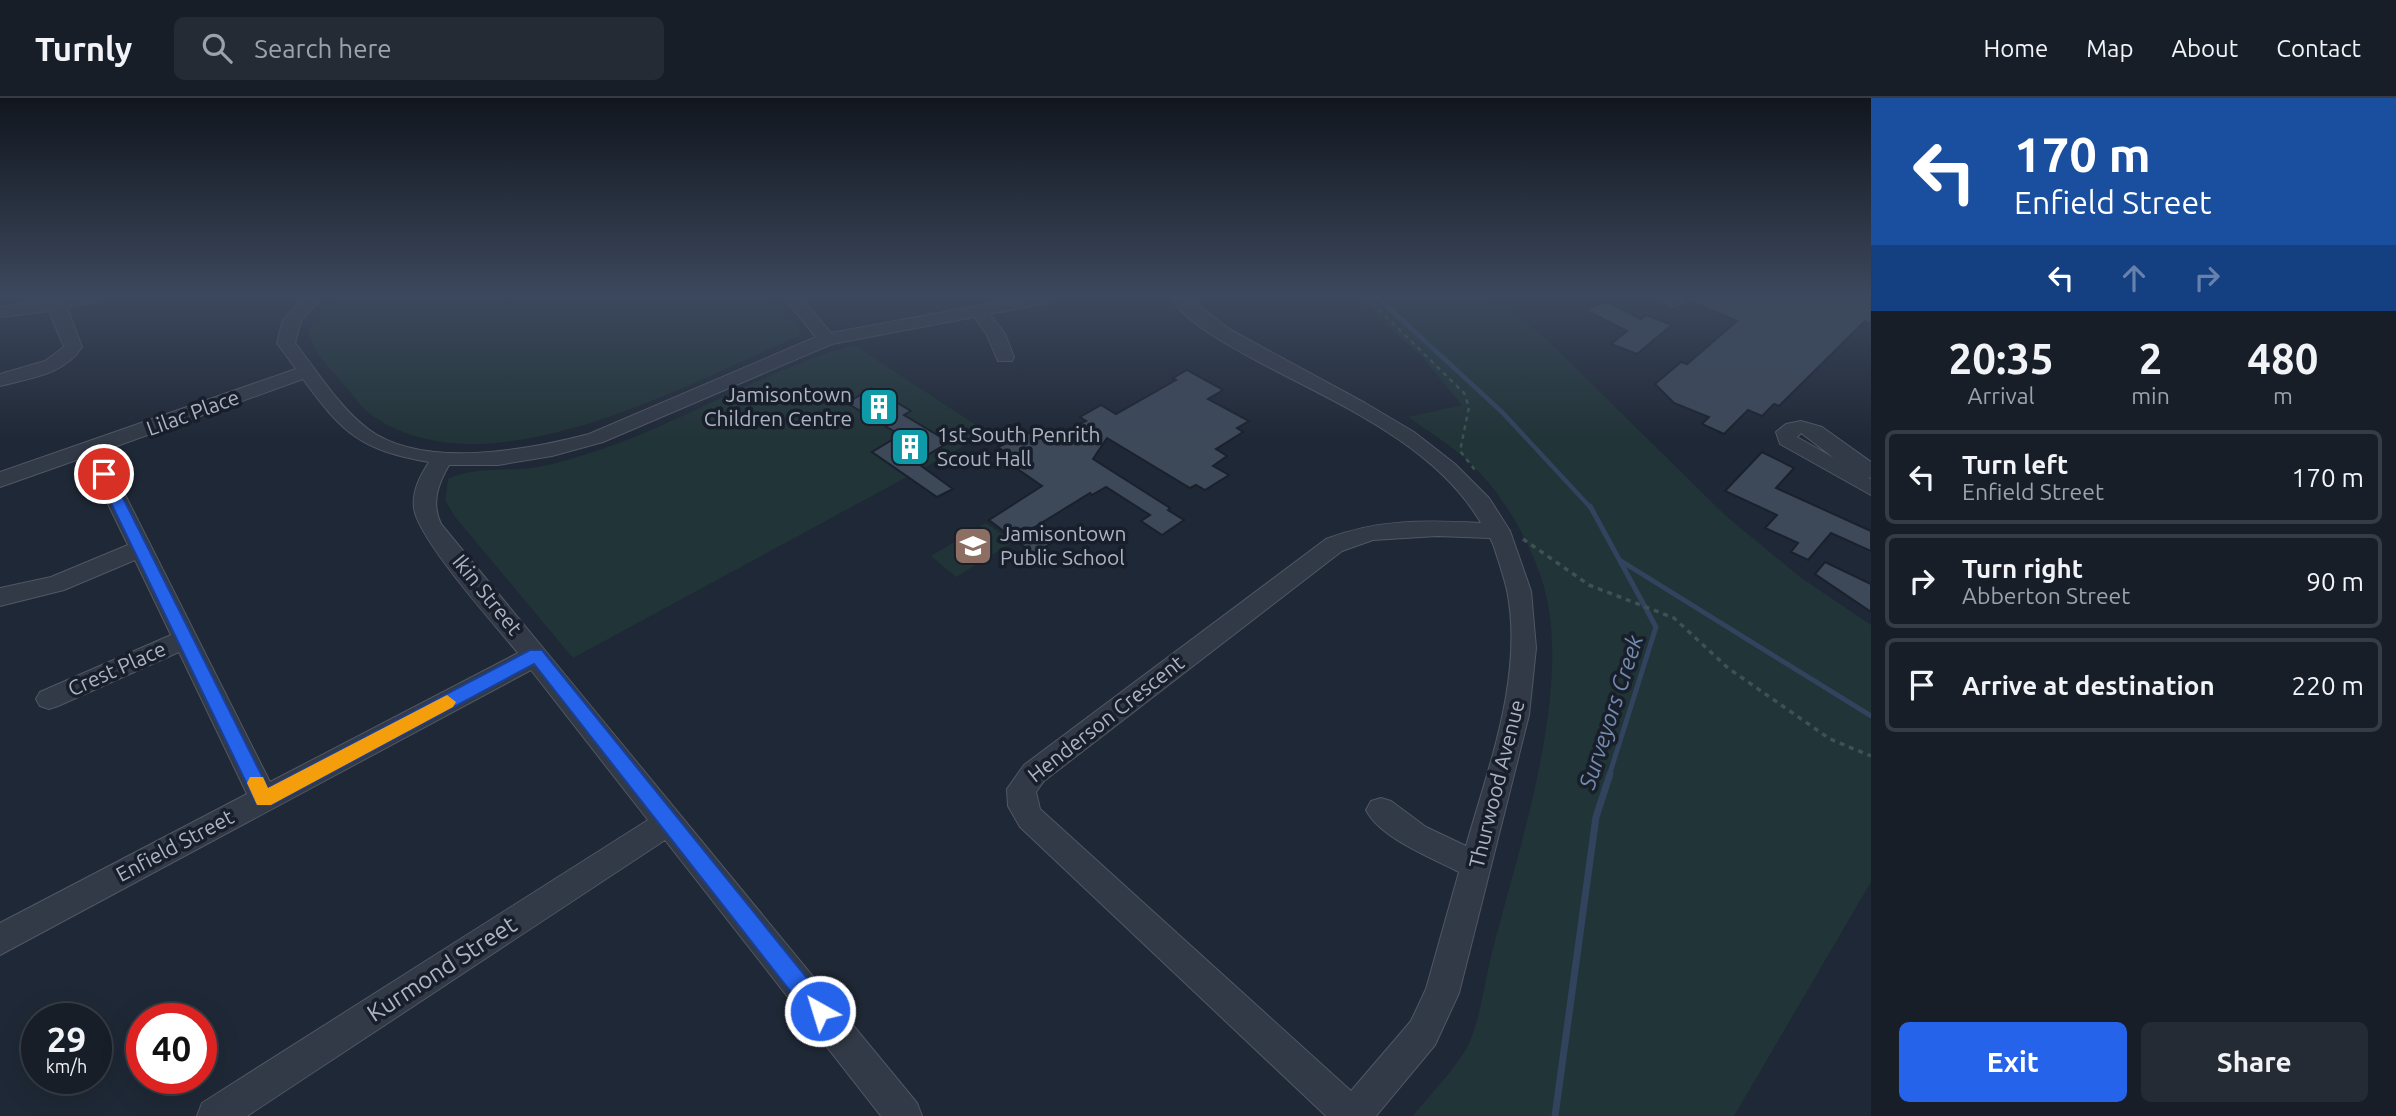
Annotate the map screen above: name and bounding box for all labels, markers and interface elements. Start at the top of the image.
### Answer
search box [174,17,664,80]
icon: search [198,29,236,67]
text: Turnly [35,30,132,67]
text: Search here [254,34,392,63]
text: Home [1983,35,2048,62]
text: Map [2086,35,2133,62]
text: About [2171,35,2238,62]
text: Contact [2276,35,2361,62]
icon: left [1899,126,1990,217]
text: 170 m [2014,126,2151,181]
text: Enfield Street [2014,184,2212,220]
icon: left [2042,259,2080,297]
icon: ahead [2115,259,2153,297]
icon: right [2188,259,2226,297]
text: 20:35 [1949,335,2054,382]
text: 2 [2139,335,2162,382]
text: 480 [2247,335,2318,382]
place label: Jamisontown Children Centre [704,382,852,430]
text: Arrival [1968,383,2035,408]
text: min [2131,383,2170,408]
text: m [2273,383,2293,408]
street label: Lilac Place [143,384,242,440]
building icon: Jamisontown Children Centre [858,386,900,428]
place label: 1st South Penrith Scout Hall [937,422,1100,470]
building icon: 1st South Penrith Scout Hall [889,426,931,468]
pin [74,444,134,504]
text: Turn left [1962,450,2068,479]
icon: arrive [85,455,123,493]
icon: left [1903,458,1941,496]
text: 170 m [2292,463,2364,492]
text: Enfield Street [1962,479,2104,504]
place label: Jamisontown Public School [1000,521,1127,569]
school or university icon: Jamisontown Public School [952,525,994,567]
street label: Ikin Street [448,549,527,639]
text: Turn right [1962,554,2083,583]
icon: right [1903,562,1941,600]
text: 90 m [2306,567,2364,596]
text: Abberton Street [1962,583,2130,608]
water label: Surveyors Creek [1574,631,1647,793]
street label: Crest Place [64,636,169,700]
street label: Henderson Crescent [1023,650,1188,787]
icon: arrive [1903,666,1941,704]
text: Arrive at destination [1962,671,2215,700]
text: 220 m [2292,671,2364,700]
street label: Thurwood Avenue [1463,697,1529,870]
street label: Enfield Street [112,804,237,886]
street label: Kurmond Street [362,910,522,1027]
position arrow [783,974,857,1048]
speed limit sign: 40 [126,1003,217,1094]
text: 29 [47,1019,86,1059]
button: Exit [1899,1022,2127,1102]
button: Share [2141,1022,2368,1102]
text: km/h [46,1056,87,1076]

